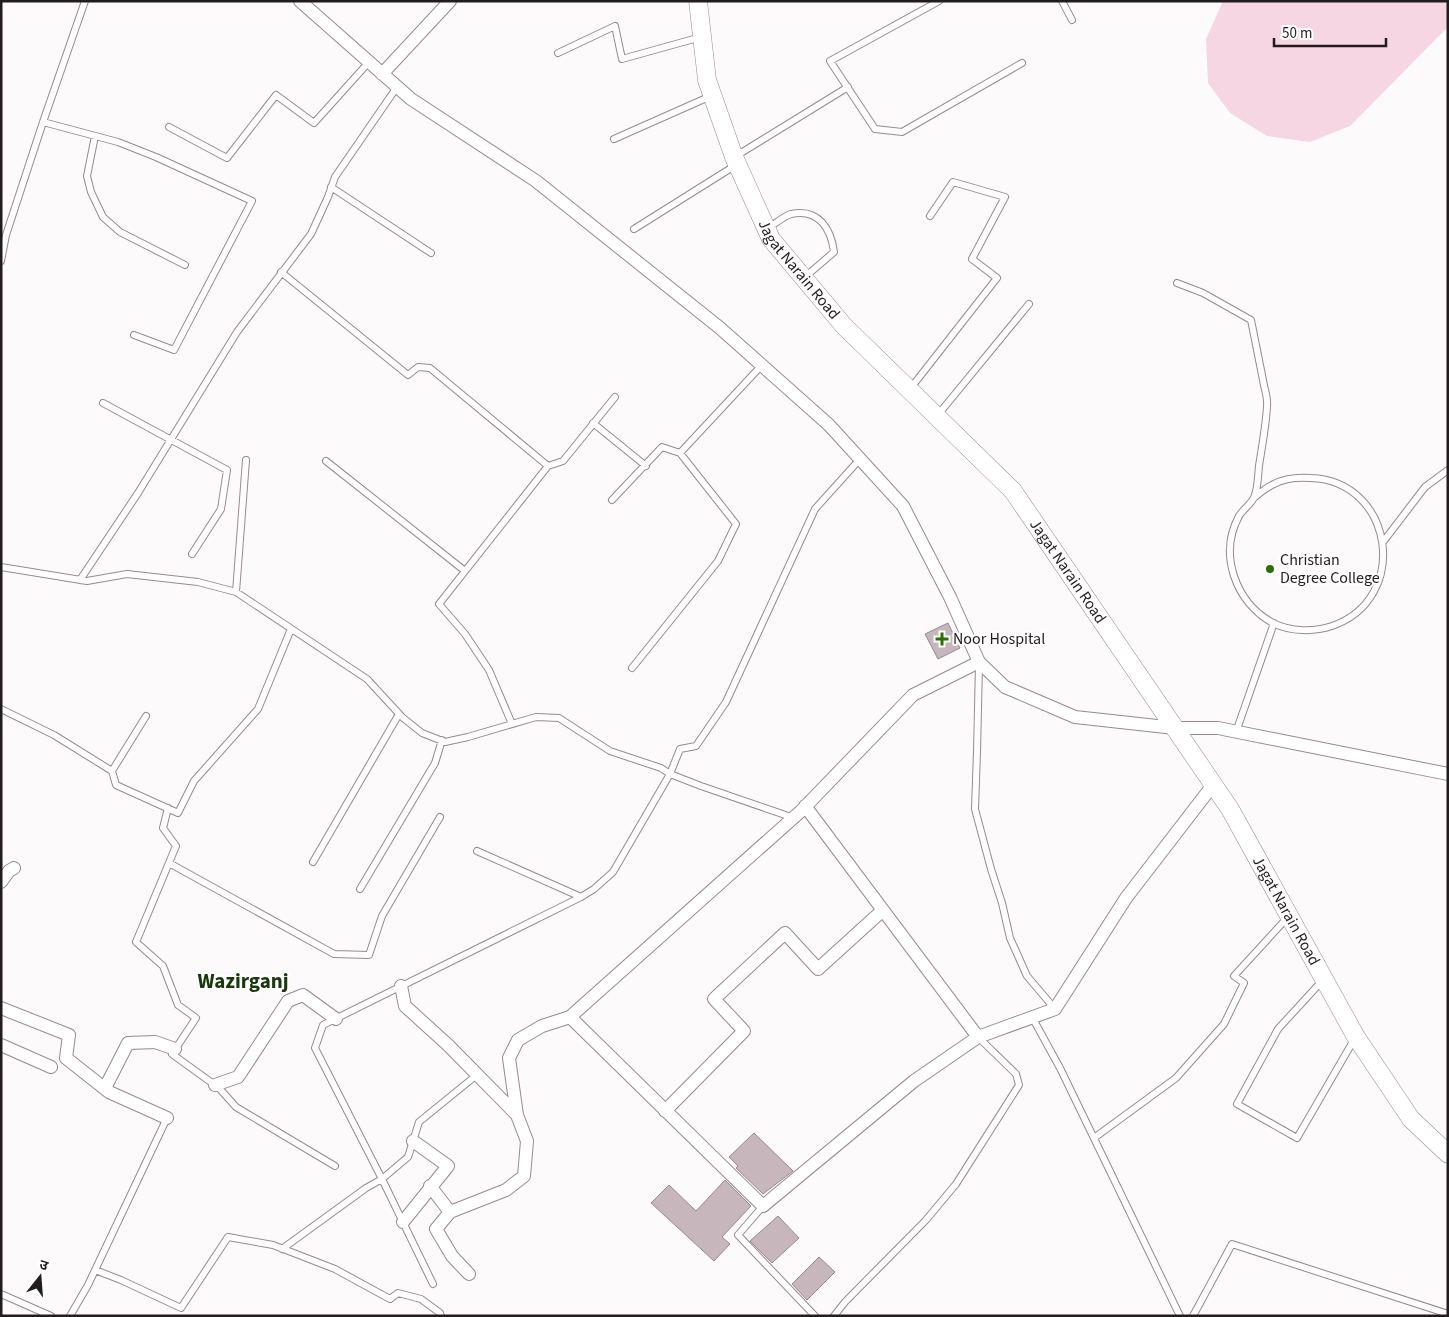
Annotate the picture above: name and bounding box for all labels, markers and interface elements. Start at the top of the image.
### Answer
scale bar [1274,15,1386,47]
text: 50 m [1282,23,1312,44]
street label: Jagat Narain Road [753,216,845,324]
street label: Jagat Narain Road [1024,515,1111,628]
place label: Christian Degree College [1280,549,1380,589]
marker: Christian Degree College [1264,563,1276,575]
place label: Noor Hospital [953,628,1045,650]
marker: Noor Hospital [935,632,949,646]
street label: Jagat Narain Road [1247,852,1325,969]
district label: Wazirganj [197,966,289,996]
north arrow [15,1252,65,1302]
text: उ [37,1255,51,1277]

